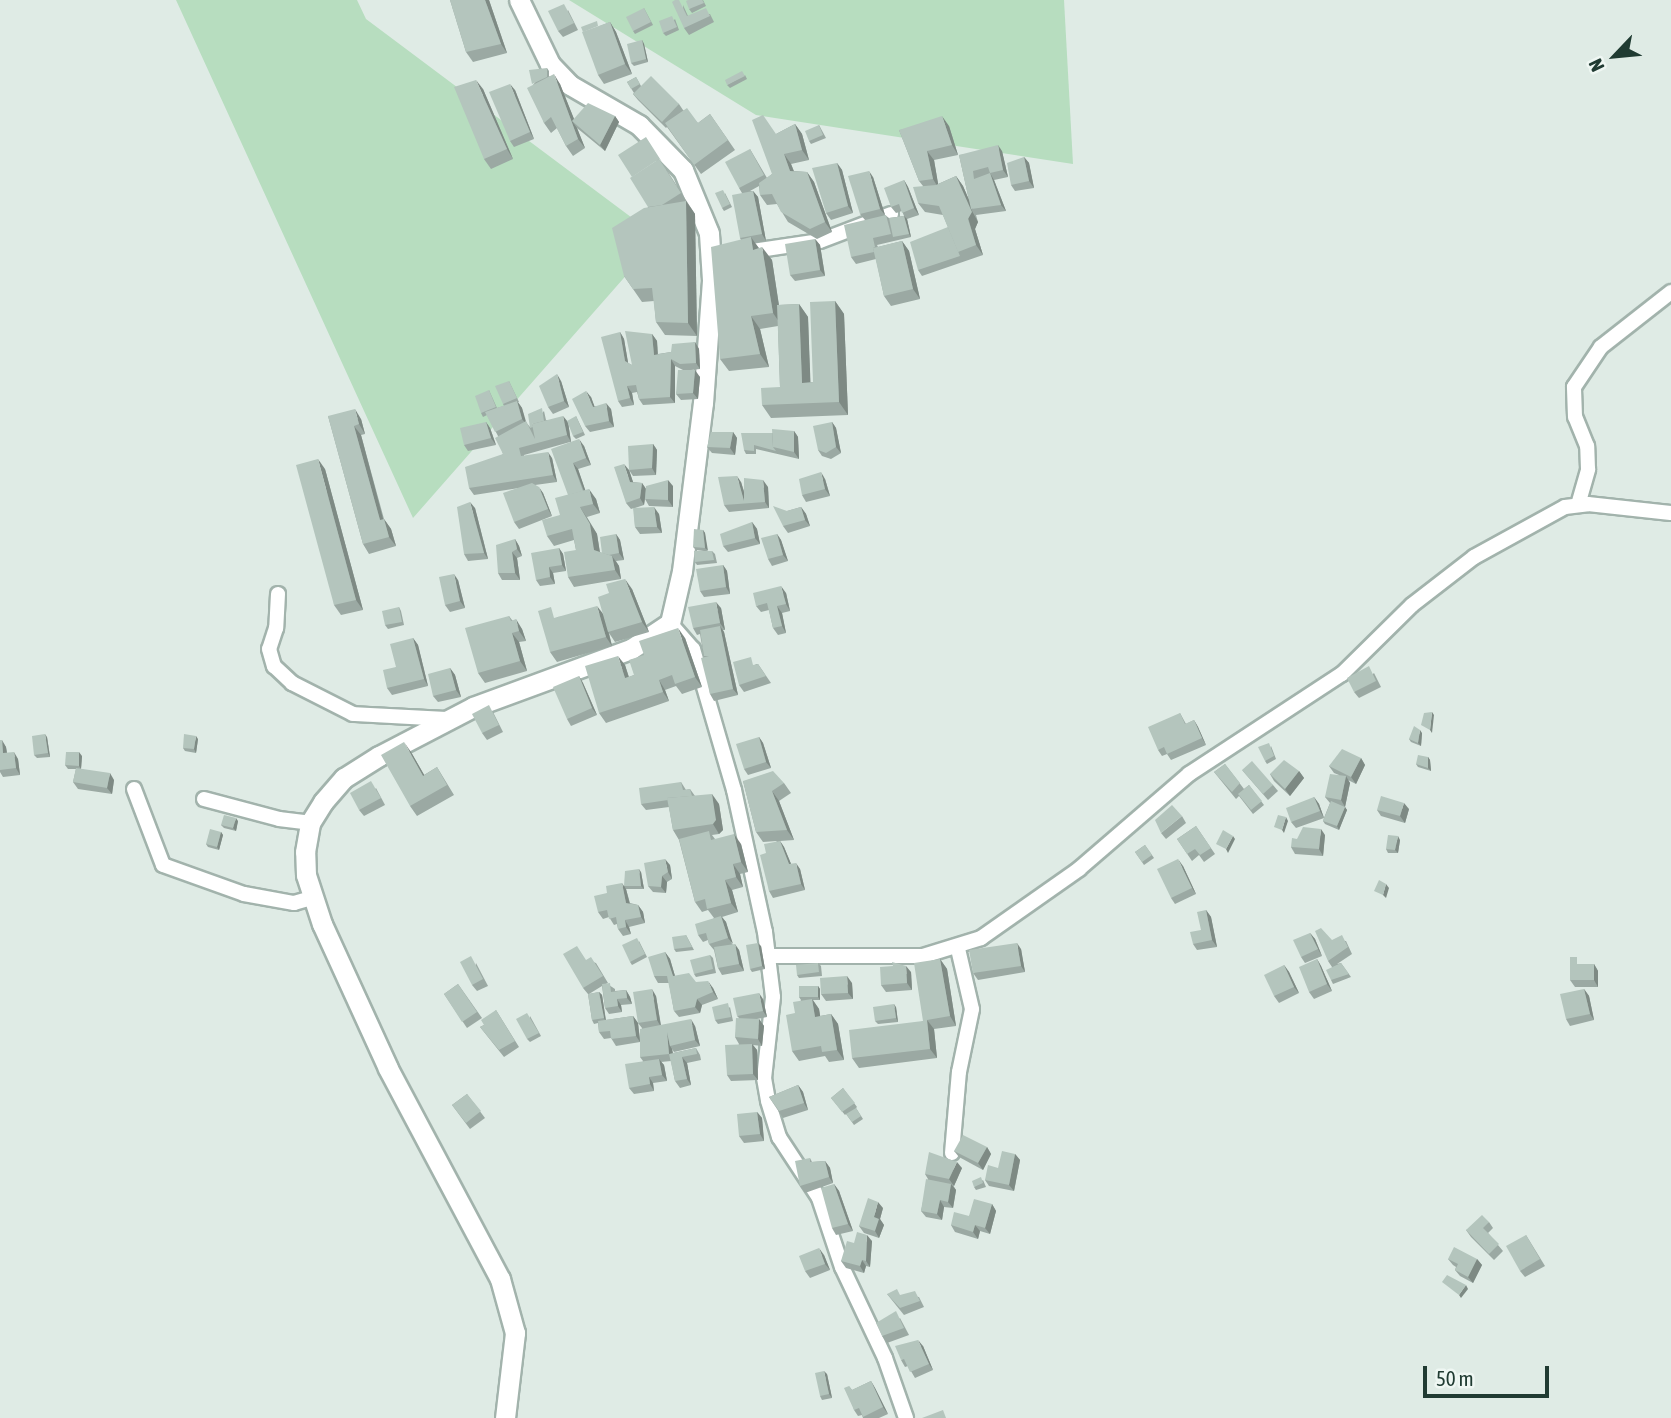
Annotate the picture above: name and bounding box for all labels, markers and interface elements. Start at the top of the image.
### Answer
north arrow [1580,21,1650,91]
text: N [1584,55,1608,75]
scale bar [1426,1352,1552,1396]
text: 50 m [1436,1366,1474,1390]

